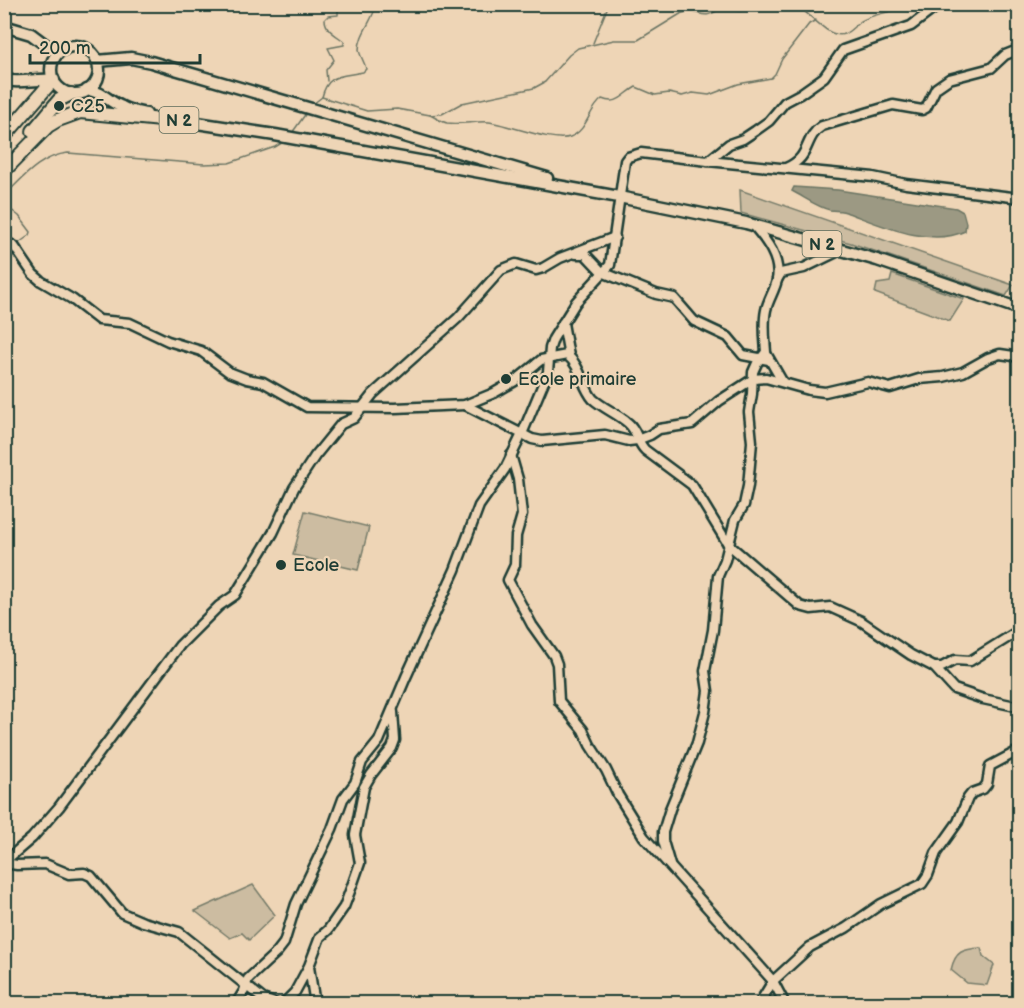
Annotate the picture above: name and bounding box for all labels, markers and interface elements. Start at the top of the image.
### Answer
scale bar [30,27,200,65]
text: 200 m [39,38,91,59]
place label: C25 [71,96,105,117]
marker: C25 [52,99,66,113]
road number: N 2 [160,107,198,133]
road number: N 2 [802,231,842,257]
place label: Ecole primaire [518,369,637,390]
marker: Ecole primaire [499,372,513,386]
place label: Ecole [293,555,340,576]
marker: Ecole [274,558,288,572]

